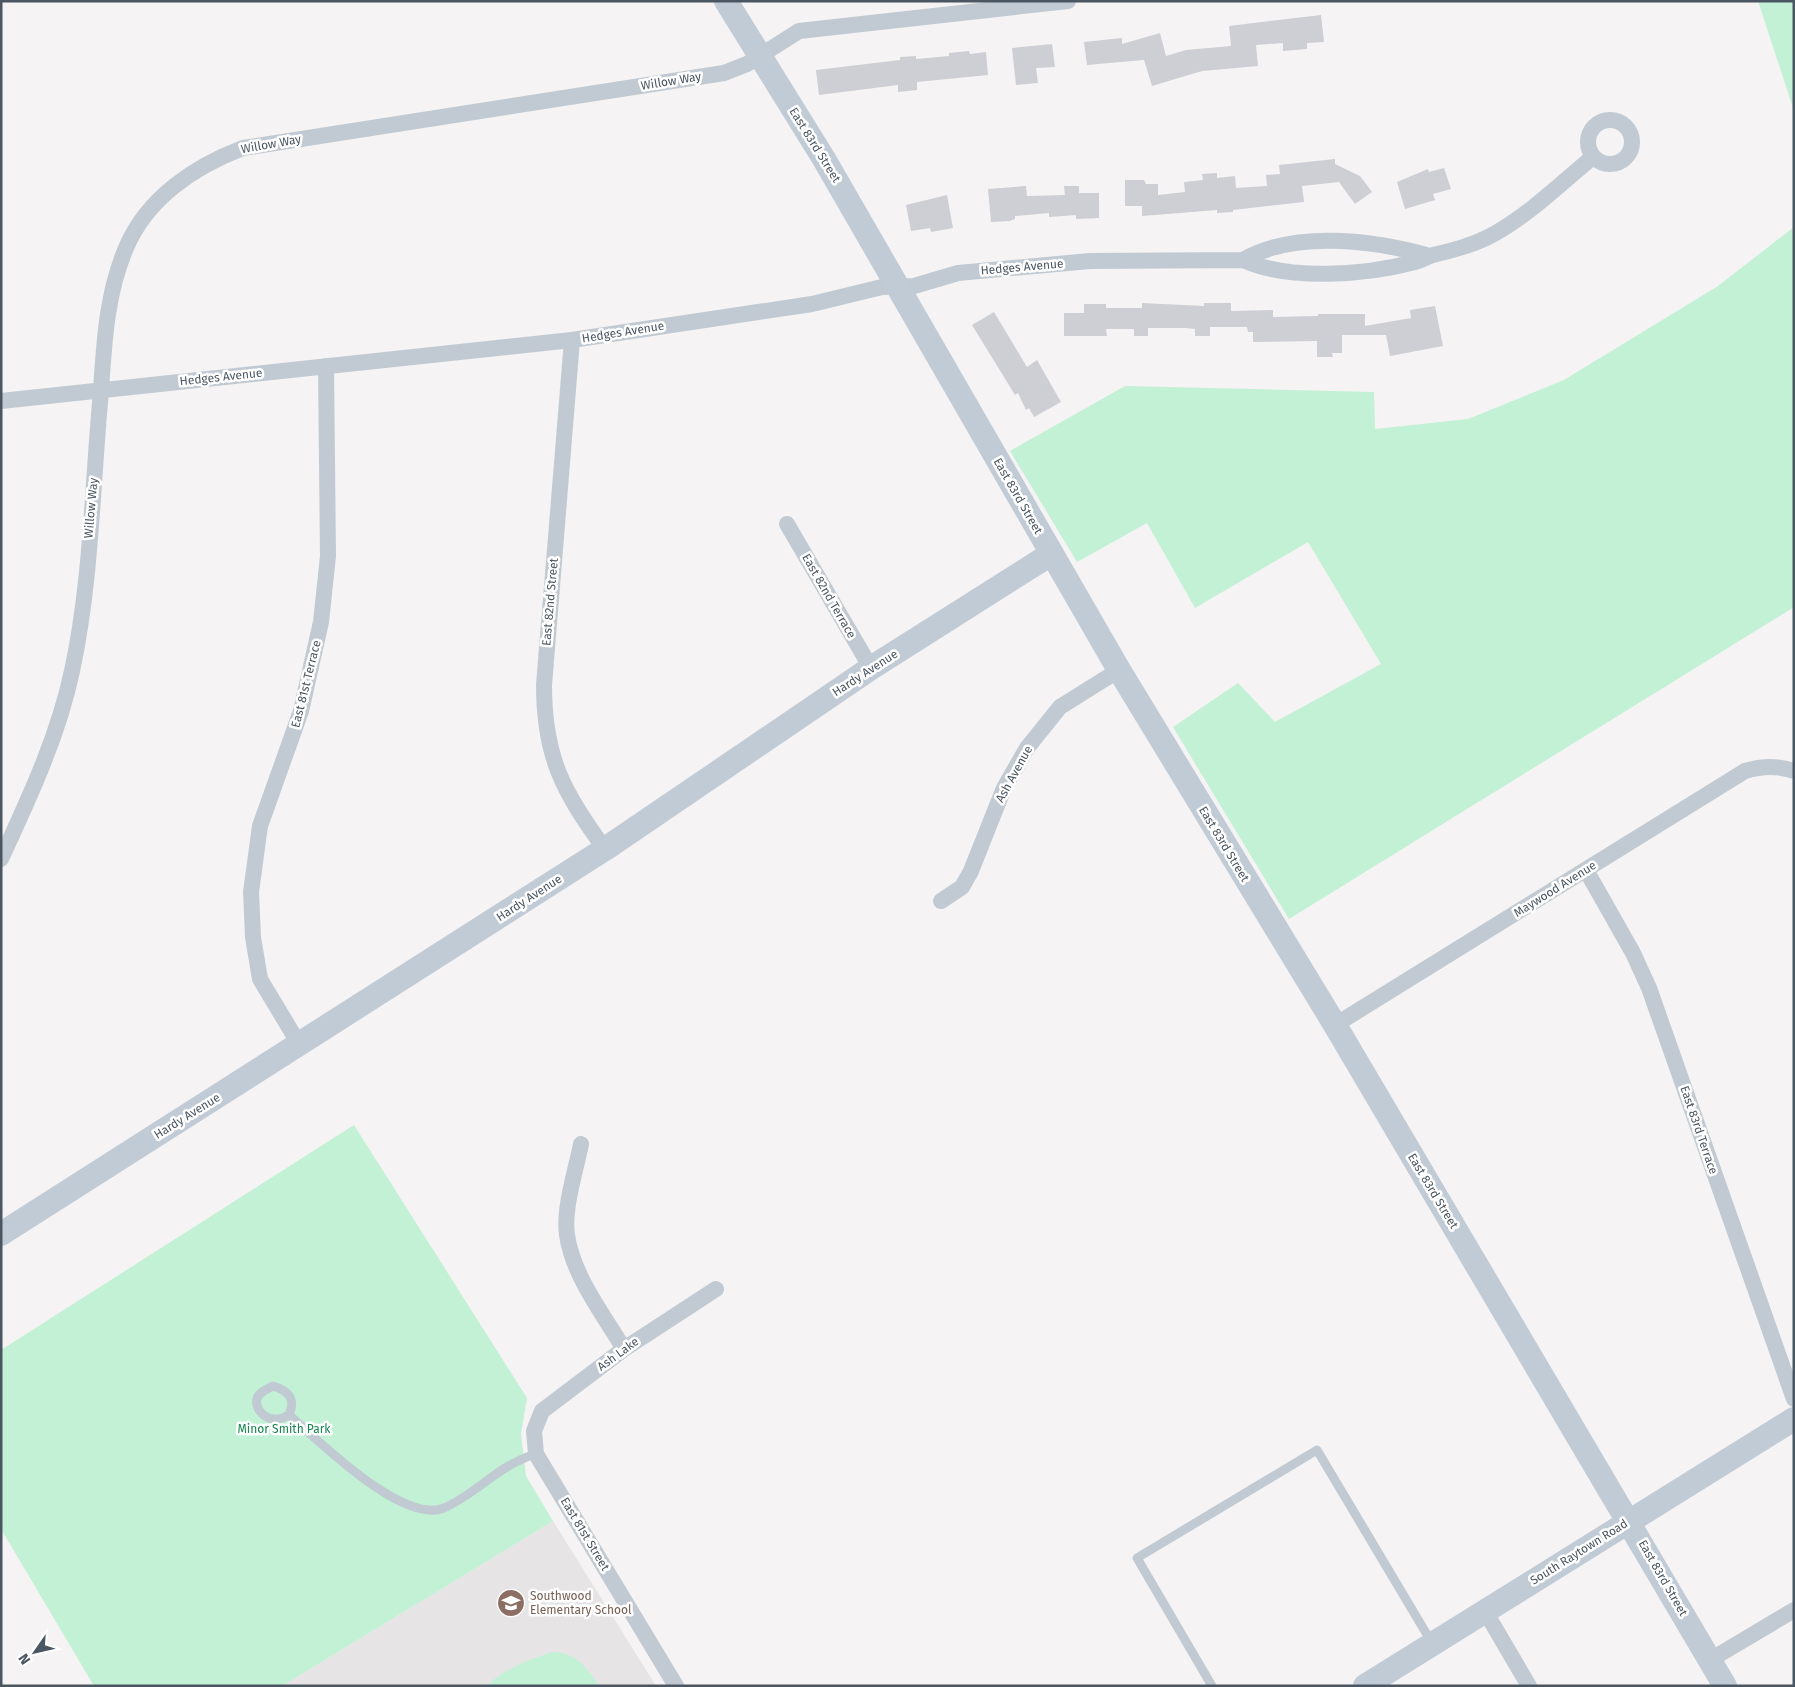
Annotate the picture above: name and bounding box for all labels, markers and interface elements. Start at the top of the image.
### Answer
street label: Willow Way [640,69,702,93]
street label: East 83rd Street [786,105,844,186]
street label: Willow Way [240,132,302,156]
street label: Hedges Avenue [980,256,1064,278]
street label: Hedges Avenue [581,319,665,345]
street label: Hedges Avenue [179,366,263,388]
street label: East 83rd Street [991,455,1046,537]
street label: Willow Way [81,477,101,539]
street label: East 82nd Terrace [799,551,859,641]
street label: East 82nd Street [539,557,561,647]
street label: East 81st Terrace [288,639,324,729]
street label: Hardy Avenue [830,647,900,699]
street label: Ash Avenue [993,743,1035,805]
street label: East 83rd Street [1196,804,1252,885]
street label: Maywood Avenue [1511,858,1599,920]
street label: Hardy Avenue [494,872,564,924]
street label: East 83rd Terrace [1677,1084,1721,1176]
street label: Hardy Avenue [151,1090,223,1142]
street label: East 83rd Street [1405,1151,1461,1232]
street label: Ash Lake [595,1334,641,1374]
park label: Minor Smith Park [238,1422,331,1436]
street label: East 81st Street [558,1495,613,1574]
street label: South Raytown Road [1528,1516,1630,1588]
street label: East 83rd Street [1636,1537,1691,1619]
school or university icon: Southwood Elementary School [496,1588,526,1618]
place label: Southwood Elementary School [530,1589,632,1617]
north arrow [10,1627,60,1677]
text: N [15,1650,34,1668]

